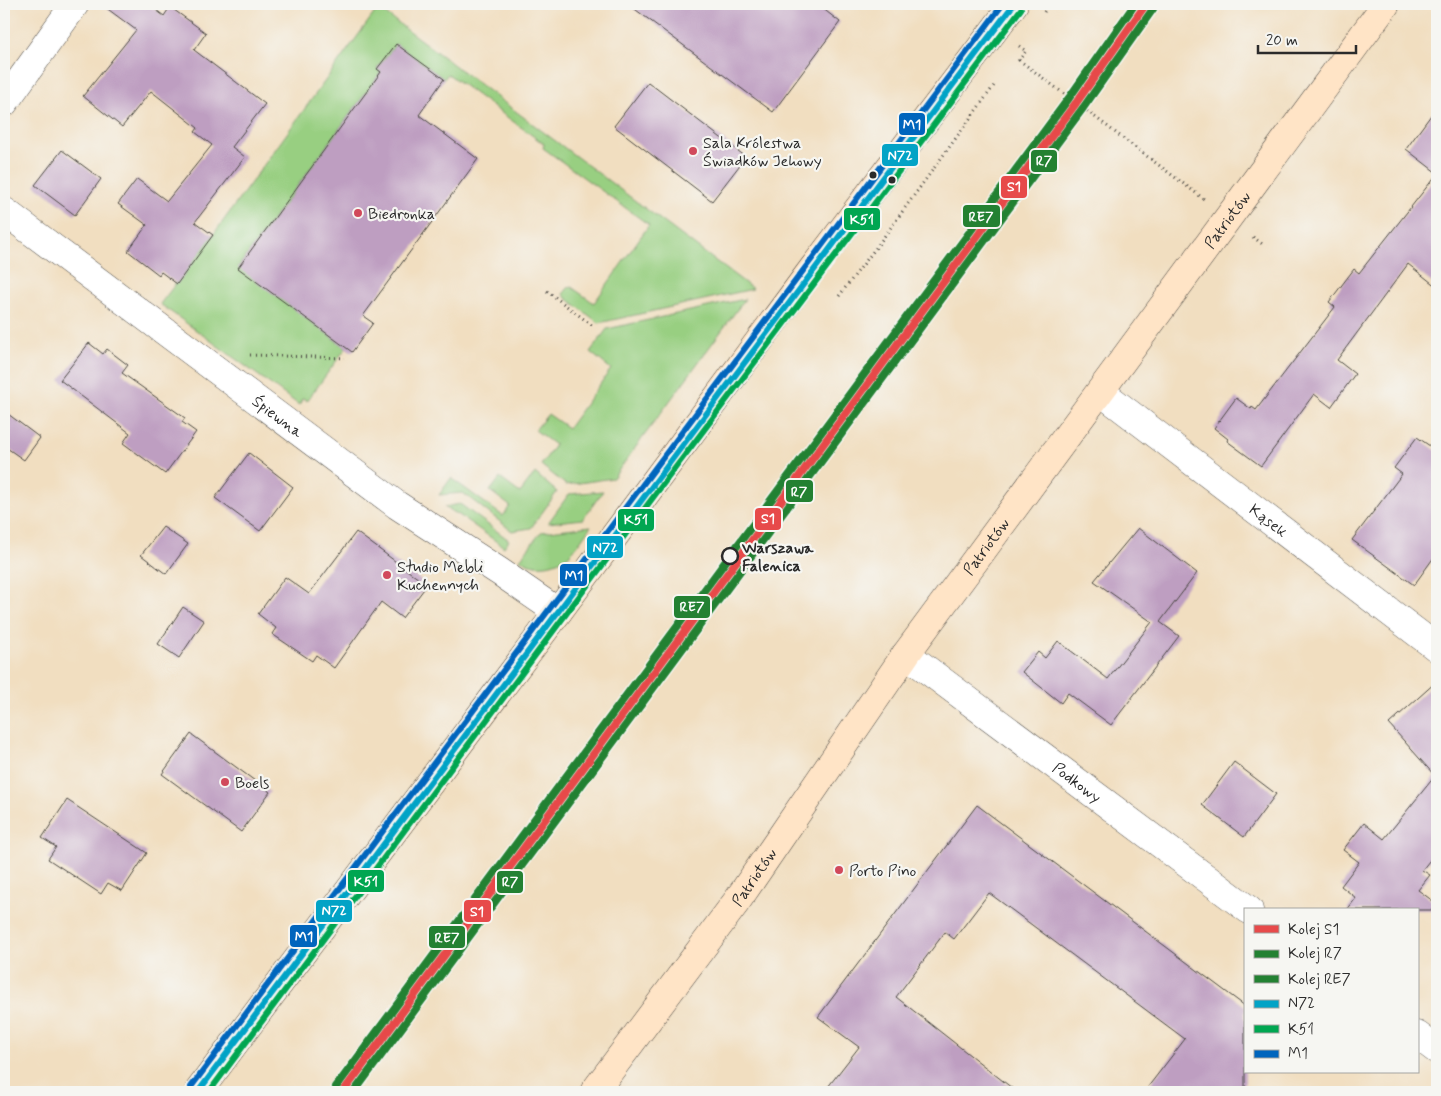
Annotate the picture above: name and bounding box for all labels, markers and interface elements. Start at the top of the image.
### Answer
scale bar [1258,22,1356,54]
text: 20 m [1266,31,1298,51]
line badge: M1 [898,112,926,136]
text: M1 [903,116,921,134]
place label: Sala Królestwa Świadków Jehowy [703,133,822,172]
line badge: N72 [881,143,919,167]
marker: Sala Królestwa Świadków Jehowy [687,145,699,157]
text: N72 [887,147,913,165]
line badge: R7 [1030,149,1058,173]
text: R7 [1036,152,1053,170]
unlabelled marker [868,170,878,180]
unlabelled marker [887,175,897,185]
line badge: S1 [1000,175,1028,199]
text: S1 [1007,178,1021,196]
street label: Patriotów [1200,188,1256,253]
place label: Biedronka [368,204,435,225]
line badge: RE7 [962,204,1001,228]
marker: Biedronka [352,207,364,219]
line badge: K51 [843,207,881,231]
text: RE7 [969,208,994,226]
text: K51 [850,211,874,229]
street label: Śpiewna [247,391,307,443]
line badge: R7 [785,479,814,503]
text: R7 [791,483,808,501]
street label: Kąsek [1244,500,1291,542]
line badge: S1 [754,507,782,531]
line badge: K51 [617,508,655,532]
text: S1 [761,510,775,528]
text: K51 [624,511,648,529]
street label: Patriotów [959,514,1015,580]
line badge: N72 [586,535,624,559]
place label: Warszawa Falenica [741,538,814,577]
text: N72 [592,539,618,557]
marker: Warszawa Falenica [721,547,739,565]
place label: Studio Mebli Kuchennych [397,557,483,596]
line badge: M1 [559,563,588,587]
text: M1 [565,567,583,585]
marker: Studio Mebli Kuchennych [381,569,393,581]
line badge: RE7 [673,595,711,619]
text: RE7 [680,598,705,616]
street label: Podkowy [1048,758,1105,808]
place label: Boels [235,773,269,794]
marker: Boels [219,776,231,788]
street label: Patriotów [727,844,782,911]
place label: Porto Pino [849,861,916,882]
marker: Porto Pino [833,864,845,876]
line badge: K51 [347,869,385,893]
line badge: R7 [496,870,524,894]
text: K51 [354,873,378,891]
text: R7 [502,873,519,891]
line badge: N72 [315,899,353,923]
line badge: S1 [463,899,492,923]
text: N72 [321,902,347,920]
text: S1 [470,903,484,921]
legend [1244,908,1418,1074]
text: Kolej S1 [1288,920,1339,940]
line badge: M1 [289,924,318,948]
line badge: RE7 [428,925,466,949]
text: M1 [295,928,313,946]
text: RE7 [435,929,460,947]
text: Kolej R7 [1288,944,1342,964]
text: Kolej RE7 [1288,970,1351,990]
text: N72 [1288,994,1315,1014]
text: K51 [1288,1020,1314,1040]
text: M1 [1288,1044,1308,1064]

